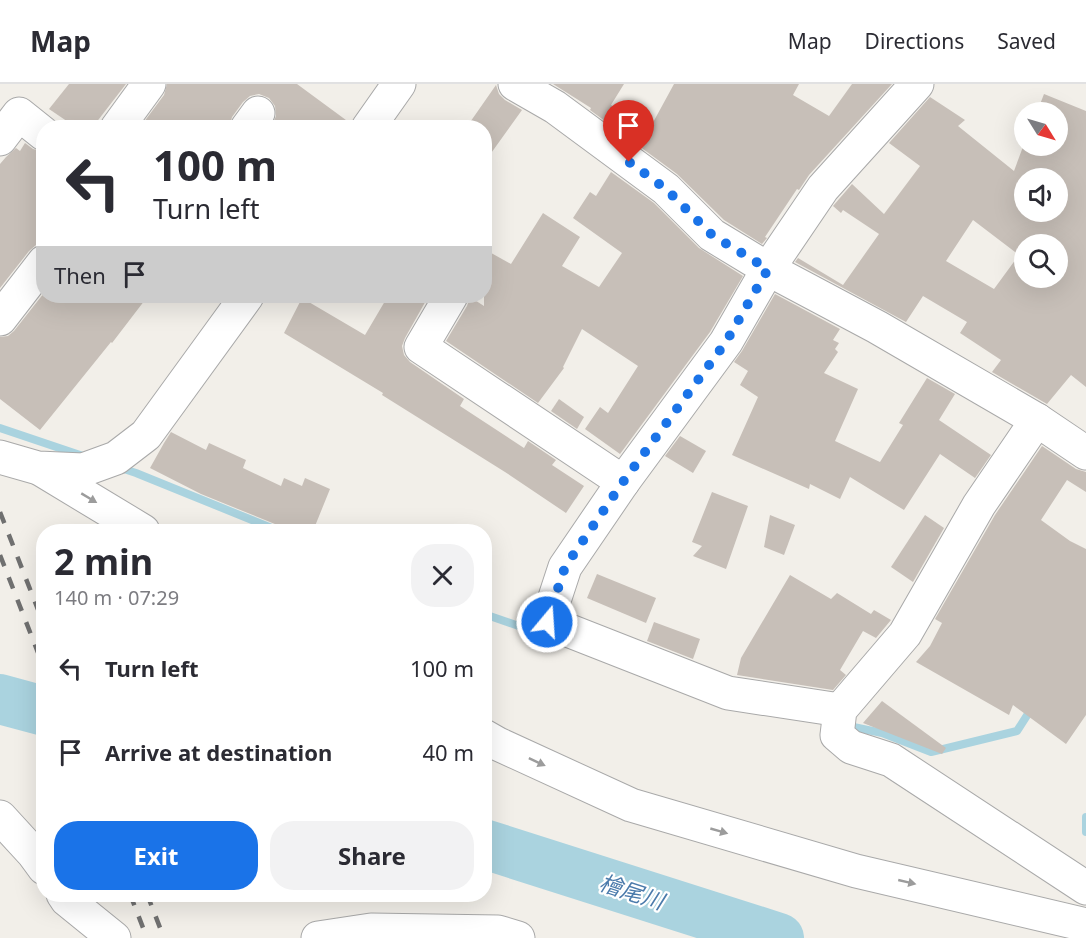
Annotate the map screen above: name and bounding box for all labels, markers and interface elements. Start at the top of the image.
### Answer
text: Map [30,22,91,60]
text: Map [788,27,832,55]
text: Directions [865,27,964,55]
text: Saved [997,27,1056,55]
pin [603,100,654,162]
north arrow [1014,102,1068,156]
map controls [1014,102,1068,288]
icon: arrive [612,109,645,142]
text: 100 m [153,136,277,193]
icon: left [54,144,132,222]
button: sound [1014,168,1068,222]
text: Turn left [153,190,259,227]
button: search [1014,234,1068,288]
icon: arrive [118,258,151,291]
text: Then [54,260,106,290]
one-way arrow [81,493,97,504]
text: 2 min [54,537,153,586]
button: close [411,544,474,607]
text: 140 m · 07:29 [54,584,179,611]
position arrow [515,590,579,654]
icon: left [54,652,87,685]
text: Turn left [105,653,199,683]
text: 100 m [410,653,474,683]
icon: arrive [54,736,87,769]
text: Arrive at destination [105,737,332,767]
text: 40 m [423,737,474,767]
one-way arrow [528,757,546,767]
button: Exit [54,821,258,890]
button: Share [270,821,474,890]
one-way arrow [710,827,728,836]
water label: 檜尾川 [596,867,670,916]
one-way arrow [898,878,916,888]

